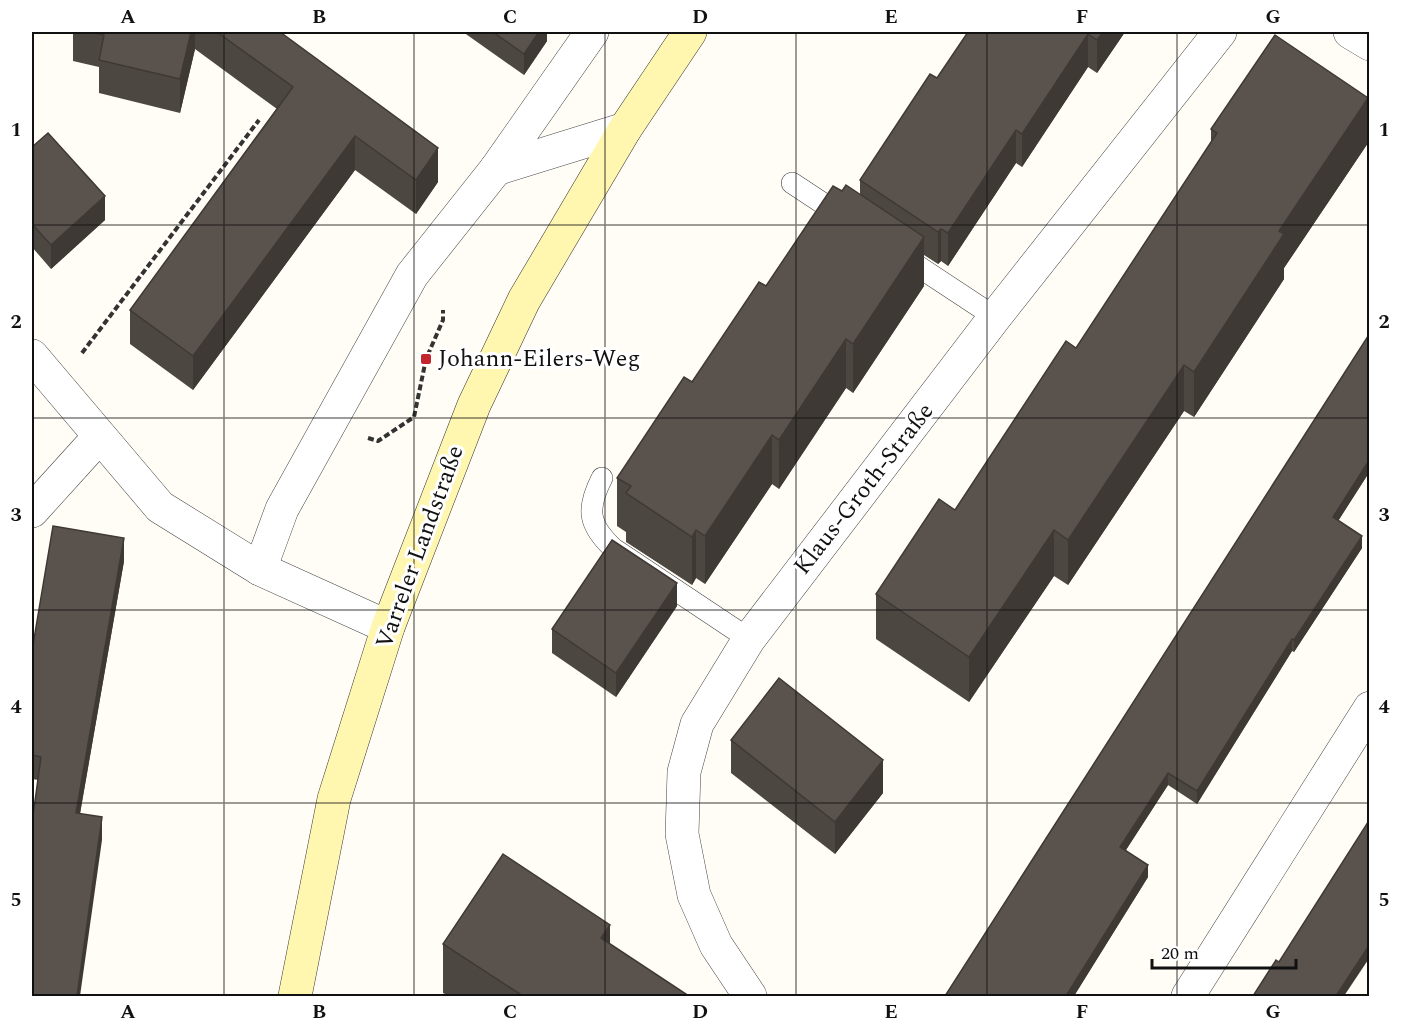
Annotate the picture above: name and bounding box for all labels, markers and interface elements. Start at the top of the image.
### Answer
text: A [120,2,136,32]
text: B [312,2,326,32]
text: C [503,2,517,32]
text: D [692,2,708,32]
text: E [884,2,898,32]
text: F [1076,2,1088,32]
text: G [1265,2,1281,32]
text: 1 [10,115,22,145]
text: 1 [1378,115,1390,145]
text: 2 [10,307,22,337]
text: 2 [1378,307,1390,337]
place label: Johann-Eilers-Weg [438,341,640,377]
marker: Johann-Eilers-Weg [419,352,433,366]
street label: Klaus-Groth-Straße [785,395,943,583]
street label: Varreler Landstraße [367,440,473,654]
text: 3 [10,500,22,530]
text: 3 [1378,500,1390,530]
text: 4 [10,692,22,722]
text: 4 [1378,692,1390,722]
text: 5 [10,885,22,915]
text: 5 [1378,885,1390,915]
scale bar [1152,932,1296,970]
text: 20 m [1161,940,1199,967]
text: A [120,997,136,1027]
text: B [312,997,326,1027]
text: C [503,997,517,1027]
text: D [692,997,708,1027]
text: E [884,997,898,1027]
text: F [1076,997,1088,1027]
text: G [1265,997,1281,1027]

